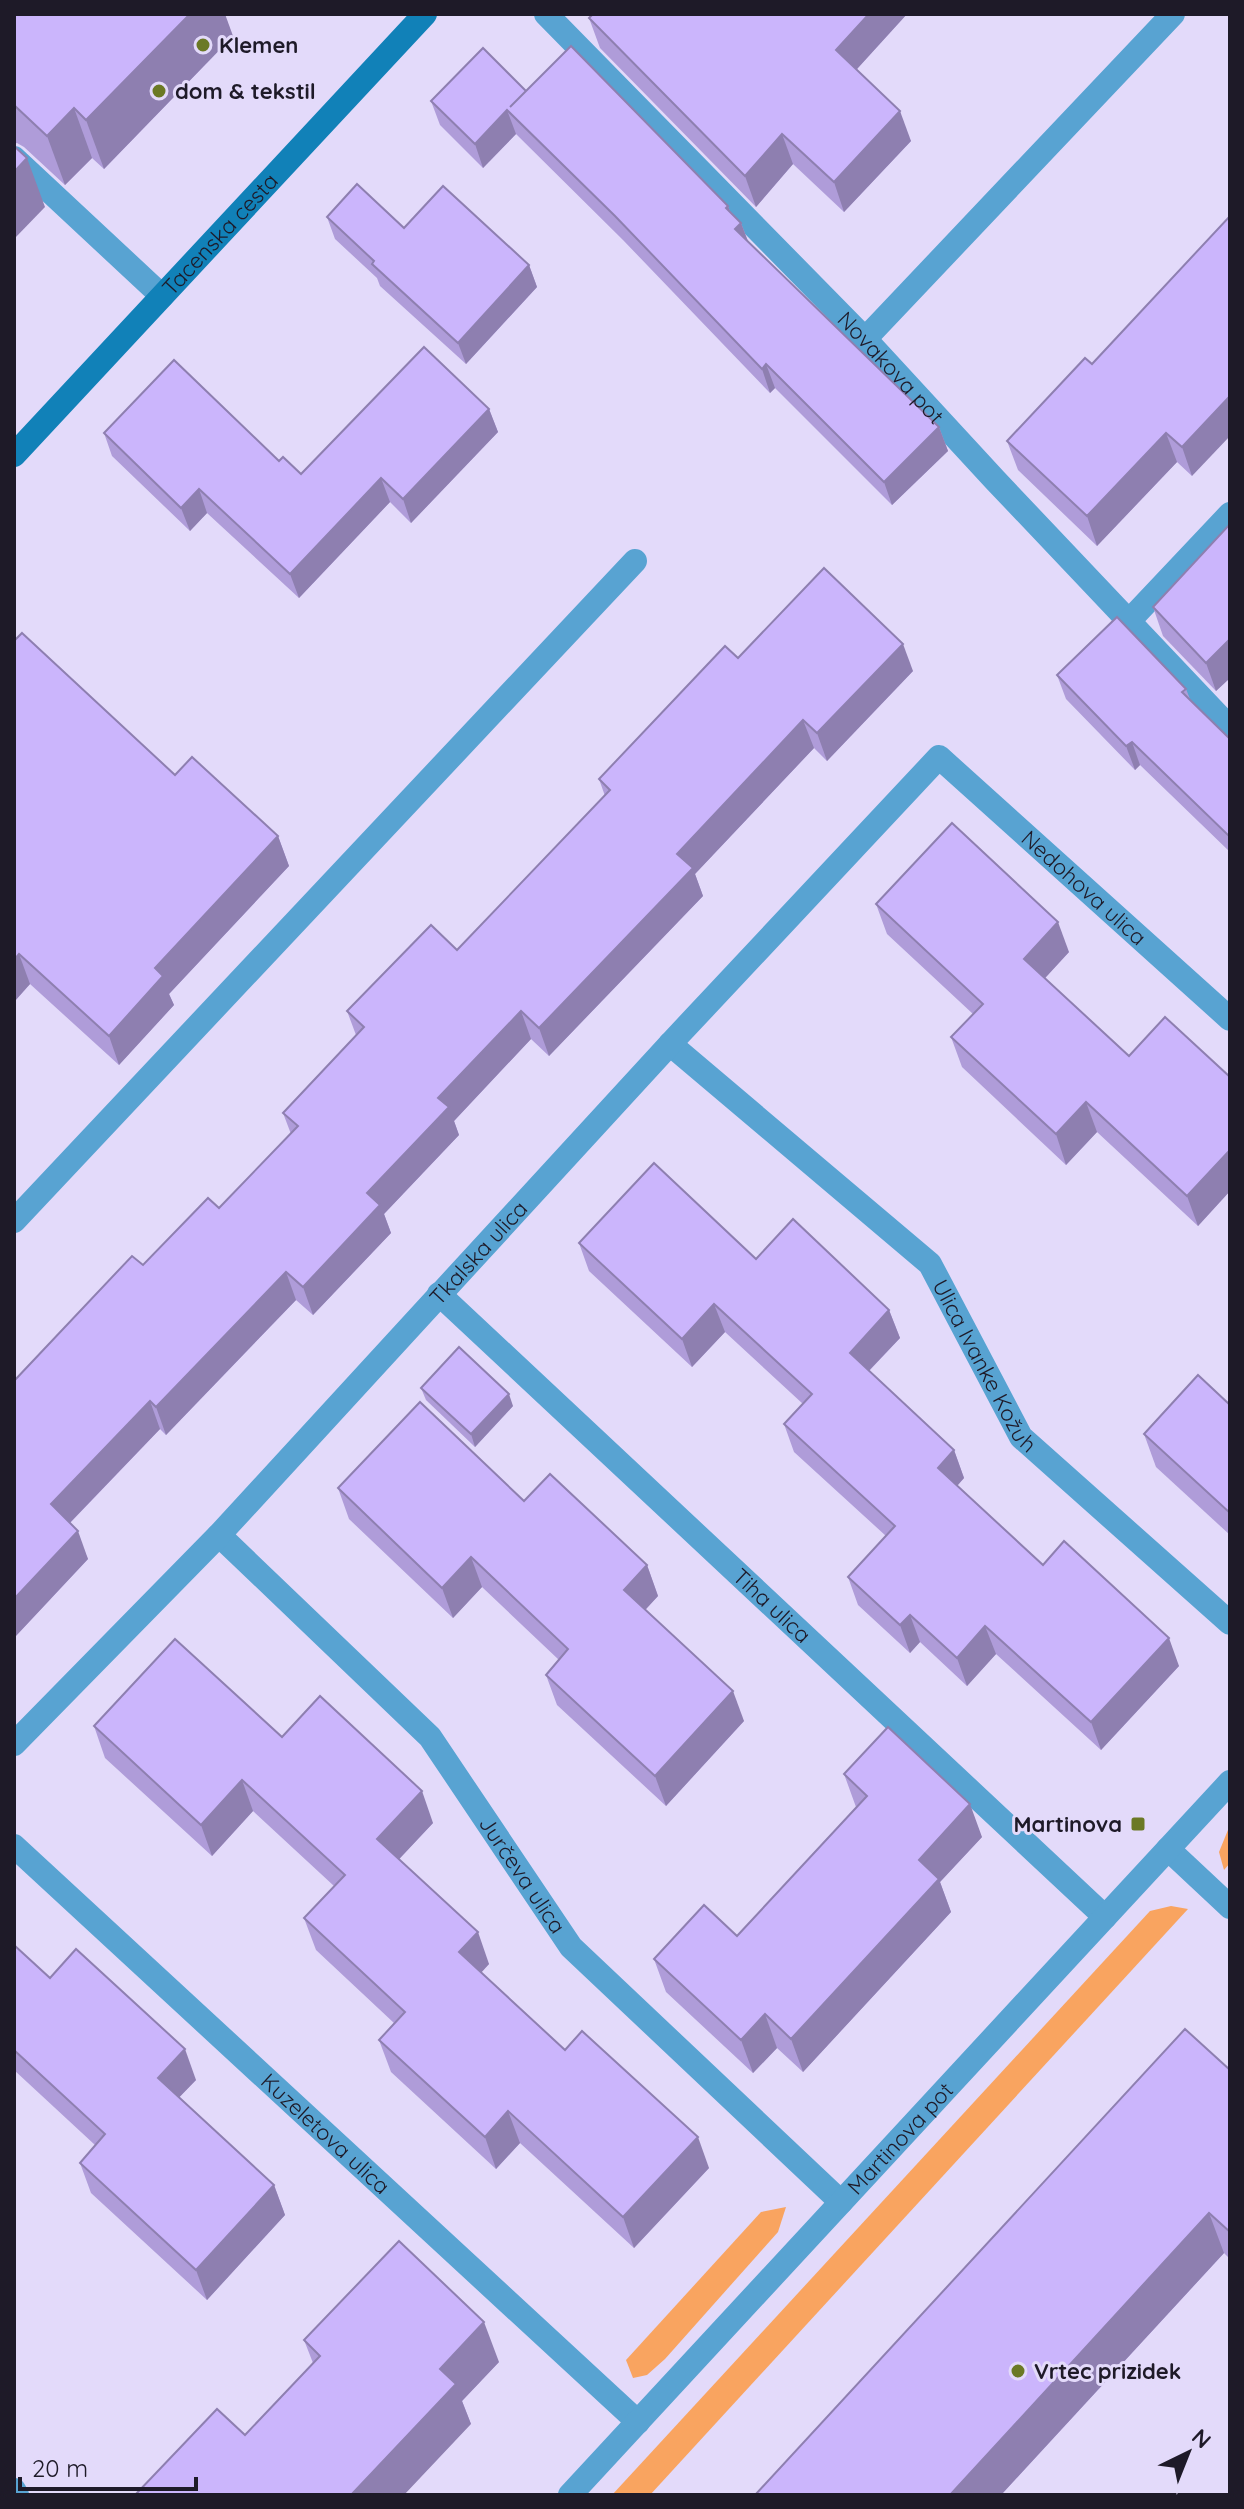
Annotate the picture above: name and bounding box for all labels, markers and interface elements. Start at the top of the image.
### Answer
place label: Klemen [219,31,299,59]
marker: Klemen [194,36,212,54]
place label: dom & tekstil [175,77,316,105]
marker: dom & tekstil [150,82,168,100]
street label: Tacenska cesta [156,167,284,301]
street label: Novakova pot [832,305,950,430]
street label: Nedohova ulica [1016,824,1152,951]
street label: Tkalska ulica [423,1195,533,1311]
street label: Ulica Ivanke Kožuh [927,1274,1042,1458]
street label: Tiha ulica [727,1562,817,1649]
place label: Martinova [1014,1810,1122,1838]
street label: Jurčeva ulica [473,1811,572,1939]
marker: Martinova [1129,1815,1147,1833]
street label: Kuzeletova ulica [255,2067,396,2200]
street label: Martinova pot [841,2076,959,2200]
place label: Vrtec prizidek [1034,2357,1181,2385]
marker: Vrtec prizidek [1009,2362,1027,2380]
north arrow [1148,2413,1228,2493]
text: N [1186,2423,1217,2454]
scale bar [20,2441,196,2491]
text: 20 m [32,2453,88,2483]

